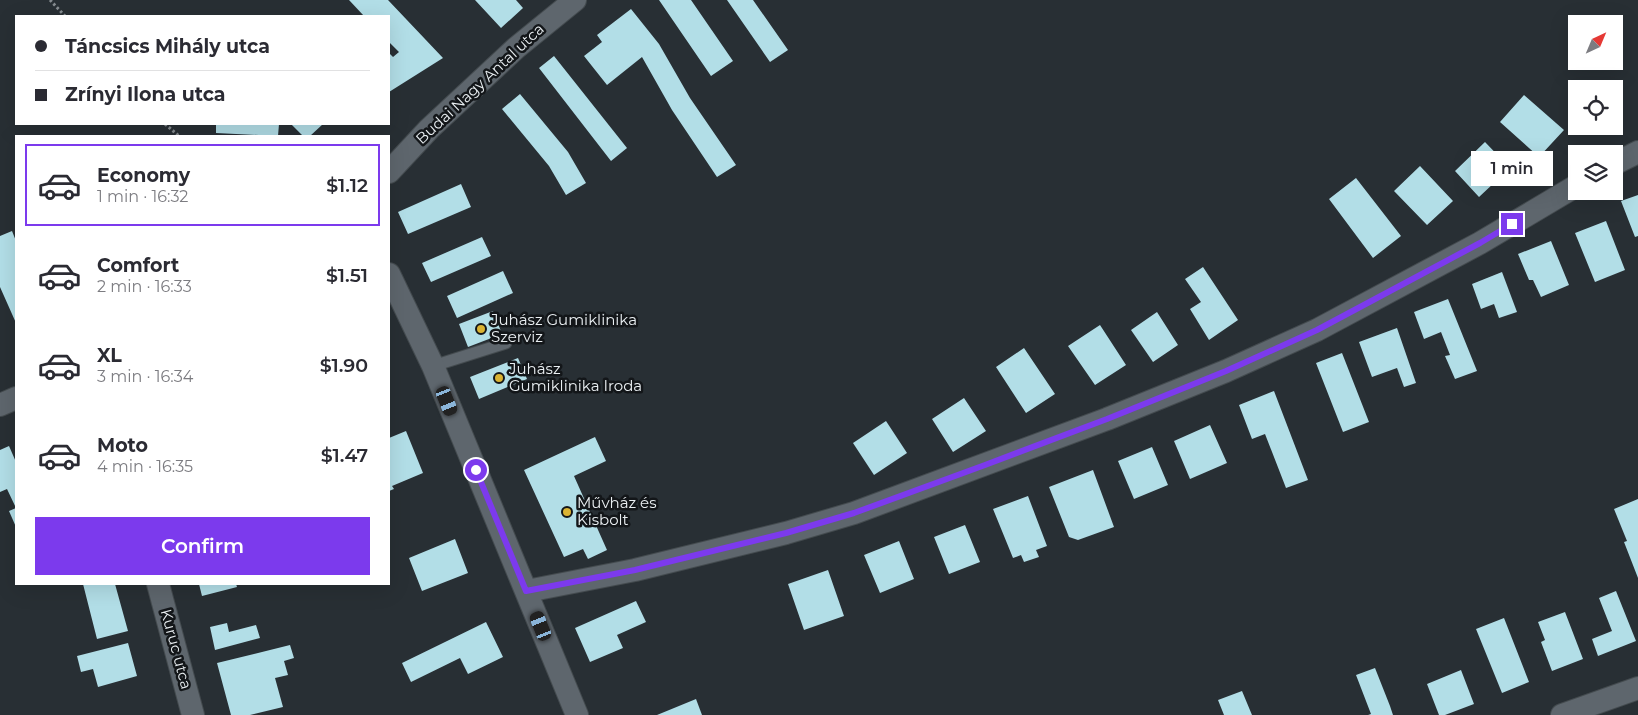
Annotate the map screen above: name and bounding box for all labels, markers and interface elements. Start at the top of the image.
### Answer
north arrow [1568,15,1622,70]
map controls [1568,15,1623,200]
street label: Budai Nagy Antal utca [412,19,548,148]
text: Táncsics Mihály utca [65,35,270,58]
button: locate [1568,80,1623,135]
text: Zrínyi Ilona utca [65,83,226,106]
button: layers [1568,145,1623,200]
callout: 1 min [1471,152,1553,186]
text: 1 min [1491,159,1533,178]
icon: car [37,163,82,208]
text: Economy [97,164,190,187]
text: $1.12 [326,174,368,197]
text: 1 min · 16:32 [97,187,188,206]
route end [1501,213,1523,235]
icon: car [37,253,82,298]
text: Comfort [97,254,179,277]
text: $1.51 [326,264,368,287]
text: 2 min · 16:33 [97,277,192,296]
place label: Juhász Gumiklinika Szerviz [490,310,637,346]
marker: Juhász Gumiklinika Szerviz [475,323,487,335]
icon: car [37,343,82,388]
text: XL [97,344,122,367]
text: $1.90 [320,354,368,377]
place label: Juhász Gumiklinika Iroda [508,359,642,395]
text: 3 min · 16:34 [97,367,193,386]
marker: Juhász Gumiklinika Iroda [493,372,505,384]
car [434,384,459,418]
icon: car [37,433,82,478]
text: Moto [97,434,148,457]
text: $1.47 [321,444,368,467]
text: 4 min · 16:35 [97,457,193,476]
route start [465,459,487,481]
place label: Művház és Kisbolt [577,493,657,529]
marker: Művház és Kisbolt [561,506,573,518]
button: Confirm [35,517,370,575]
street label: Kuruc utca [157,607,196,691]
car [528,609,553,643]

